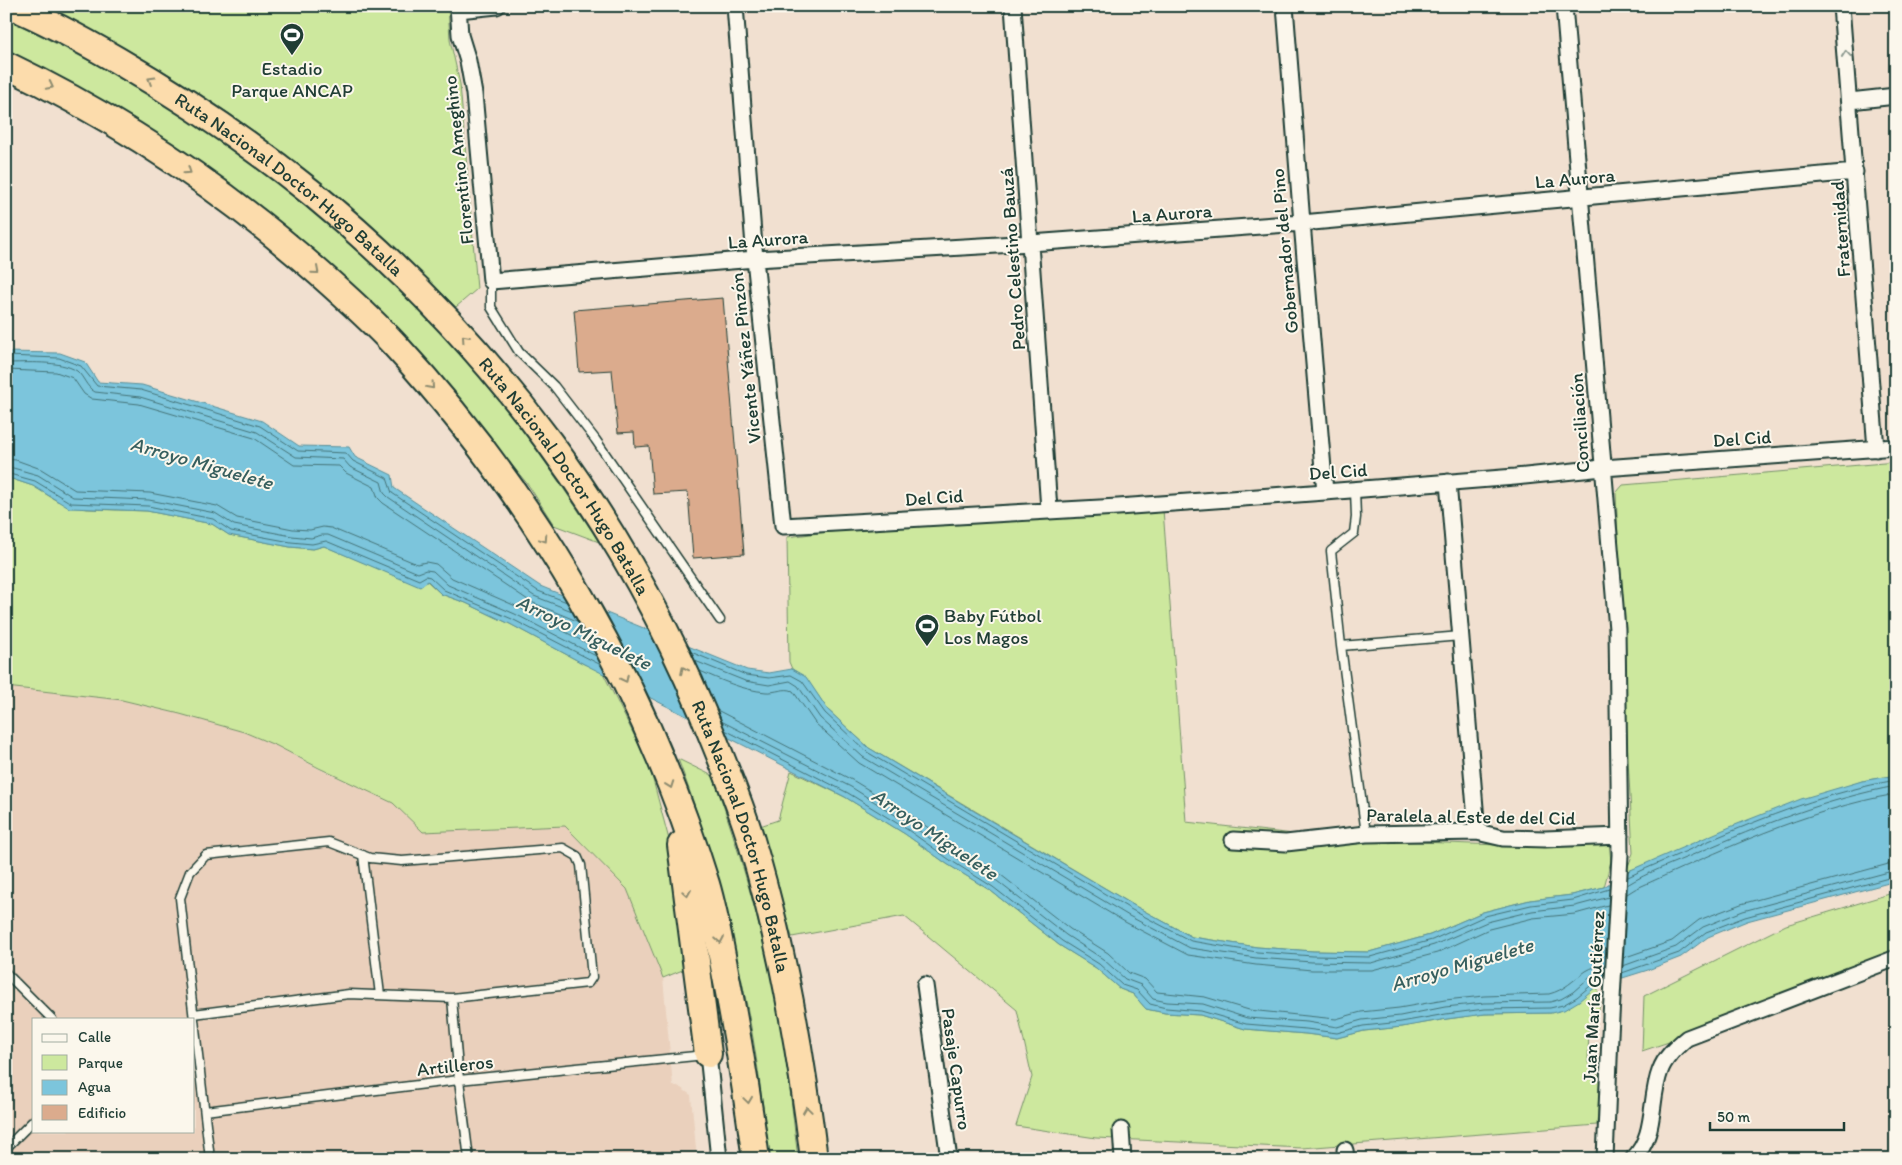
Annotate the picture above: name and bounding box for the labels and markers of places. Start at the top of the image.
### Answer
sports icon: Estadio Parque ANCAP [279,22,305,56]
place label: Estadio Parque ANCAP [231,57,353,102]
place label: Baby Fútbol Los Magos [944,604,1042,649]
sports icon: Baby Fútbol Los Magos [914,613,940,647]

